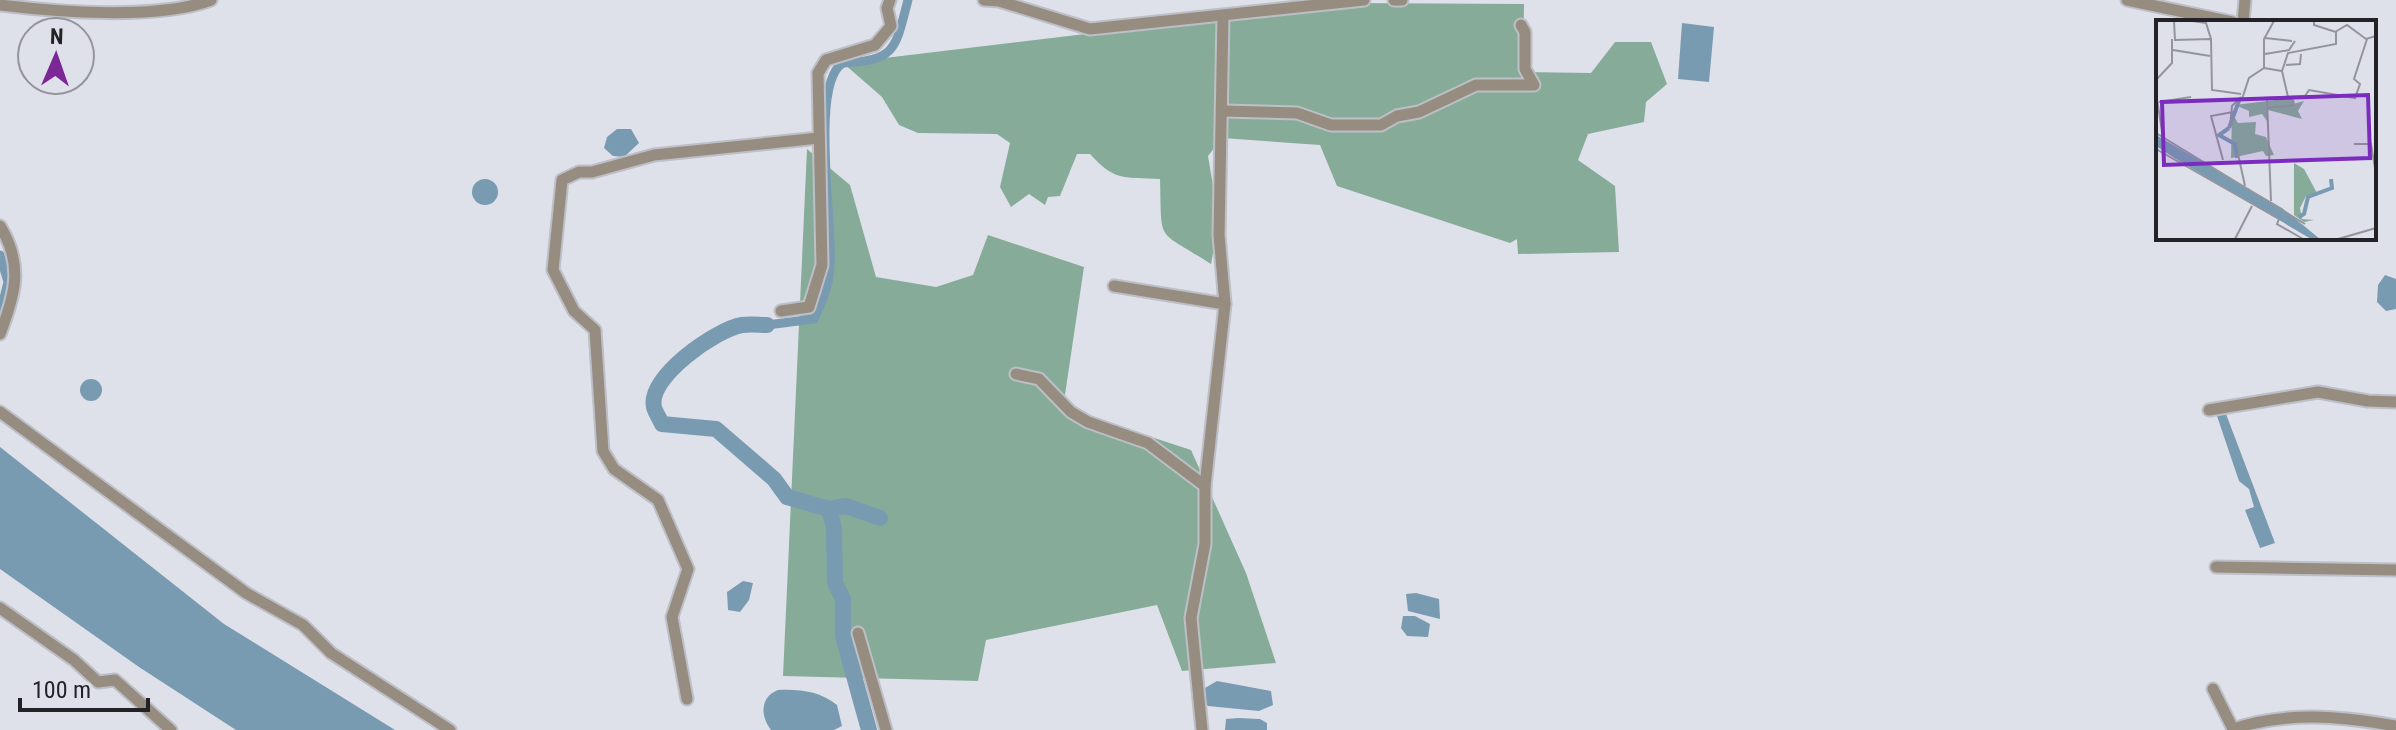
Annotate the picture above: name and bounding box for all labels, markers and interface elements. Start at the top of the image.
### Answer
north arrow [16,16,96,96]
inset map [2156,20,2376,240]
text: N [50,24,64,49]
scale bar [20,662,148,712]
text: 100 m [32,676,91,704]

